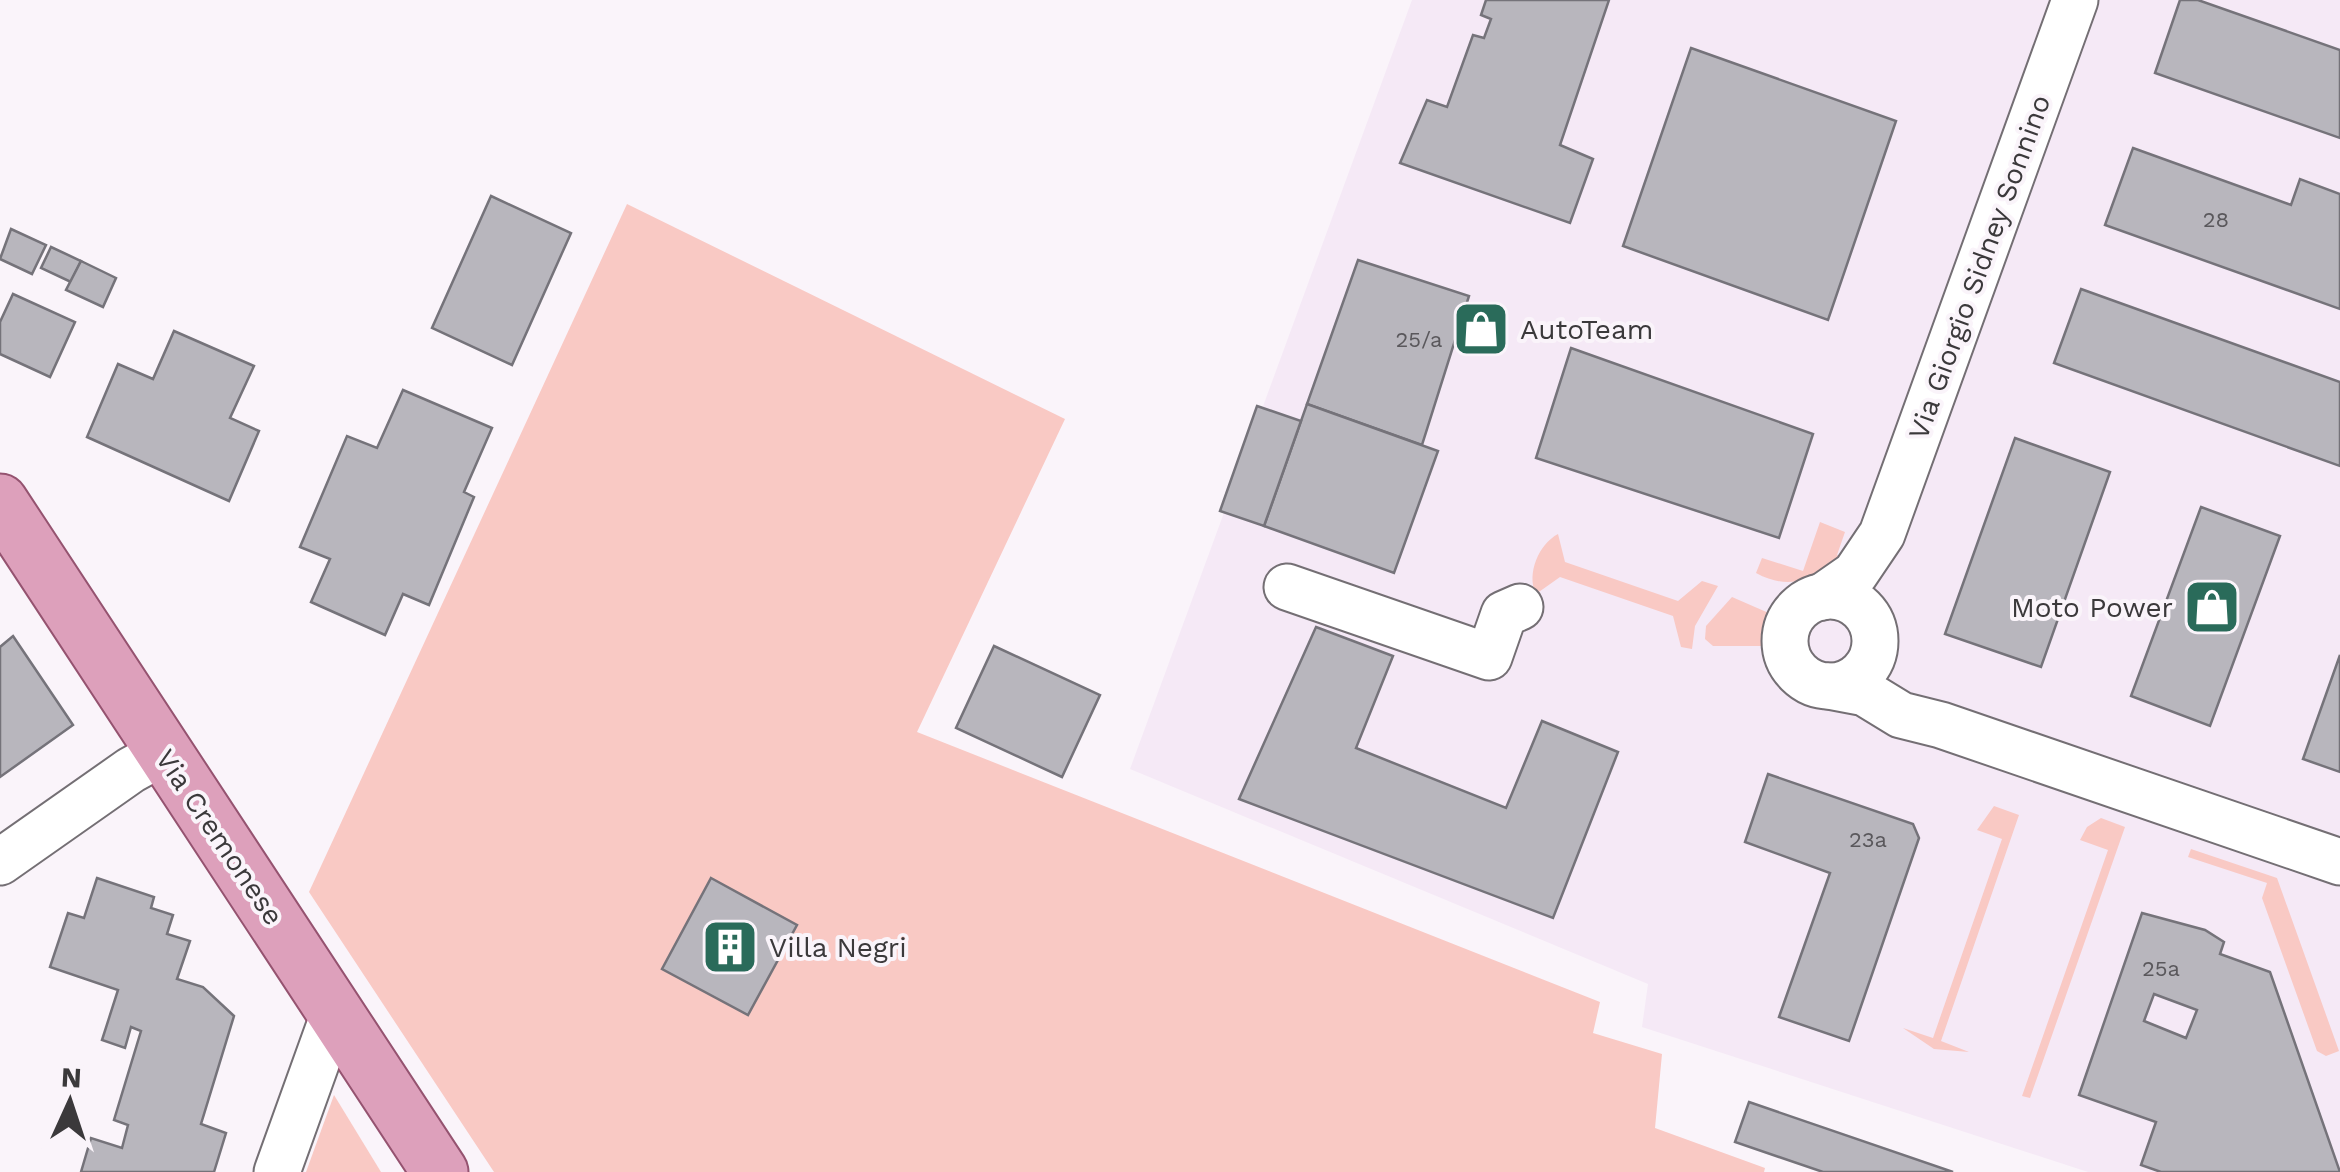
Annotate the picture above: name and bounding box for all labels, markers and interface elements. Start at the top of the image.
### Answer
street label: Via Giorgio Sidney Sonnino [1902,90,2057,444]
house number: 28 [2203,207,2229,232]
shop icon: AutoTeam [1451,299,1511,359]
place label: AutoTeam [1520,313,1653,346]
house number: 25/a [1396,327,1442,352]
shop icon: Moto Power [2182,577,2242,637]
place label: Moto Power [2011,591,2173,624]
street label: Via Cremonese [149,743,290,931]
house number: 23a [1849,827,1887,852]
building icon: Villa Negri [700,917,760,977]
place label: Villa Negri [769,931,907,964]
house number: 25a [2142,956,2180,981]
north arrow [20,1052,120,1152]
text: N [60,1061,83,1095]

